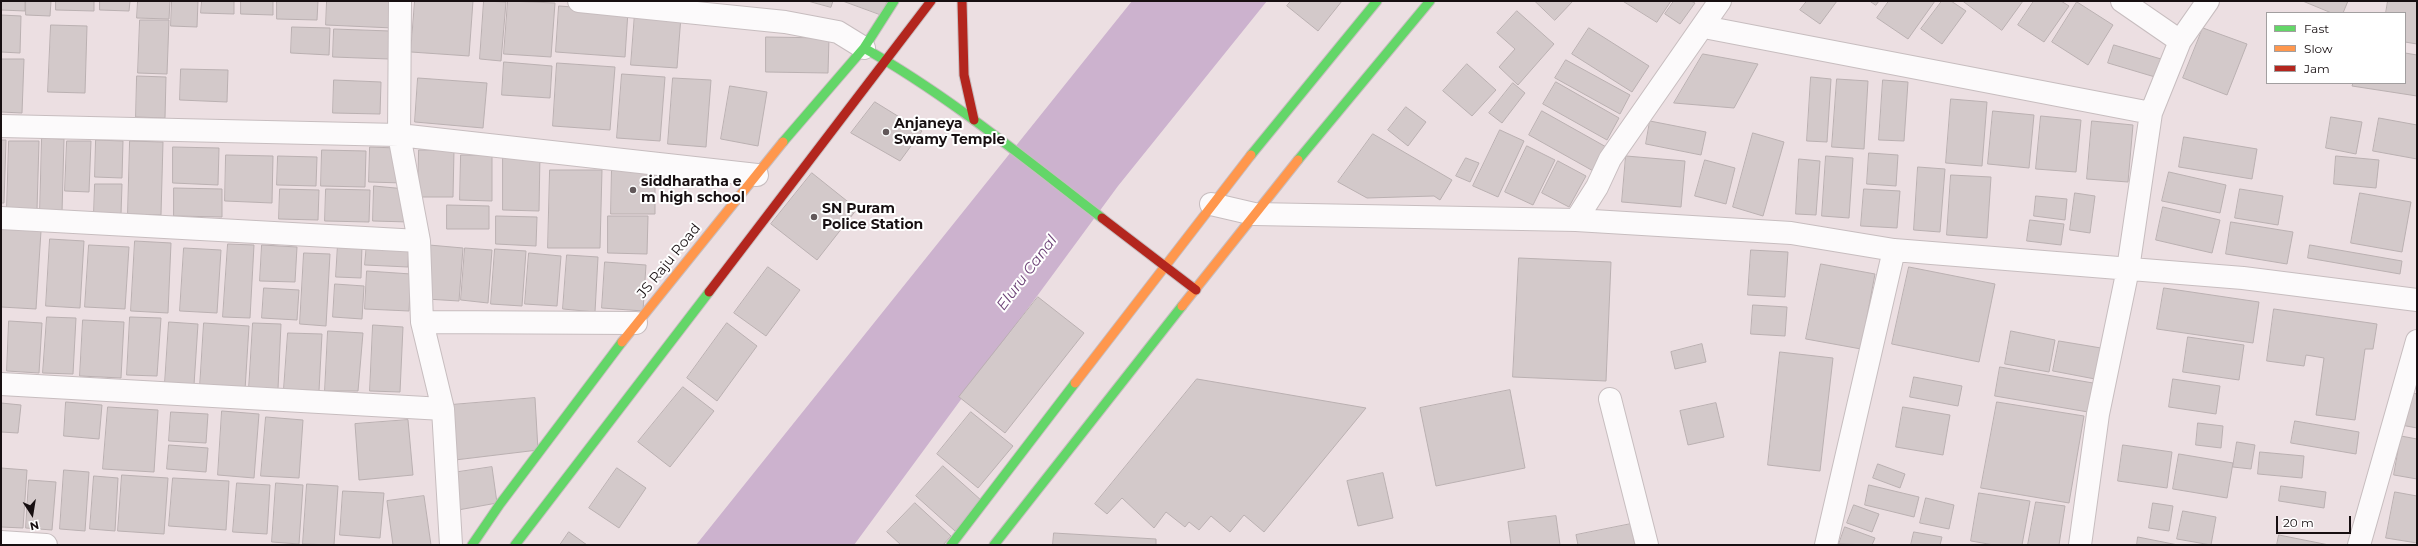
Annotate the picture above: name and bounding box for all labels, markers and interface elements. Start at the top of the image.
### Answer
legend [2266,12,2406,84]
text: Fast [2304,21,2329,36]
text: Slow [2304,41,2333,56]
text: Jam [2304,61,2330,76]
place label: Anjaneya Swamy Temple [894,116,1005,148]
marker: Anjaneya Swamy Temple [881,127,891,137]
place label: siddharatha e m high school [641,174,745,206]
marker: siddharatha e m high school [628,185,638,195]
place label: SN Puram Police Station [822,201,923,234]
marker: SN Puram Police Station [809,212,819,222]
street label: JS Raju Road [634,220,704,302]
water label: Eluru Canal [993,232,1061,314]
north arrow [12,494,52,534]
scale bar [2278,508,2353,534]
text: 20 m [2283,515,2314,530]
text: N [29,518,40,534]

